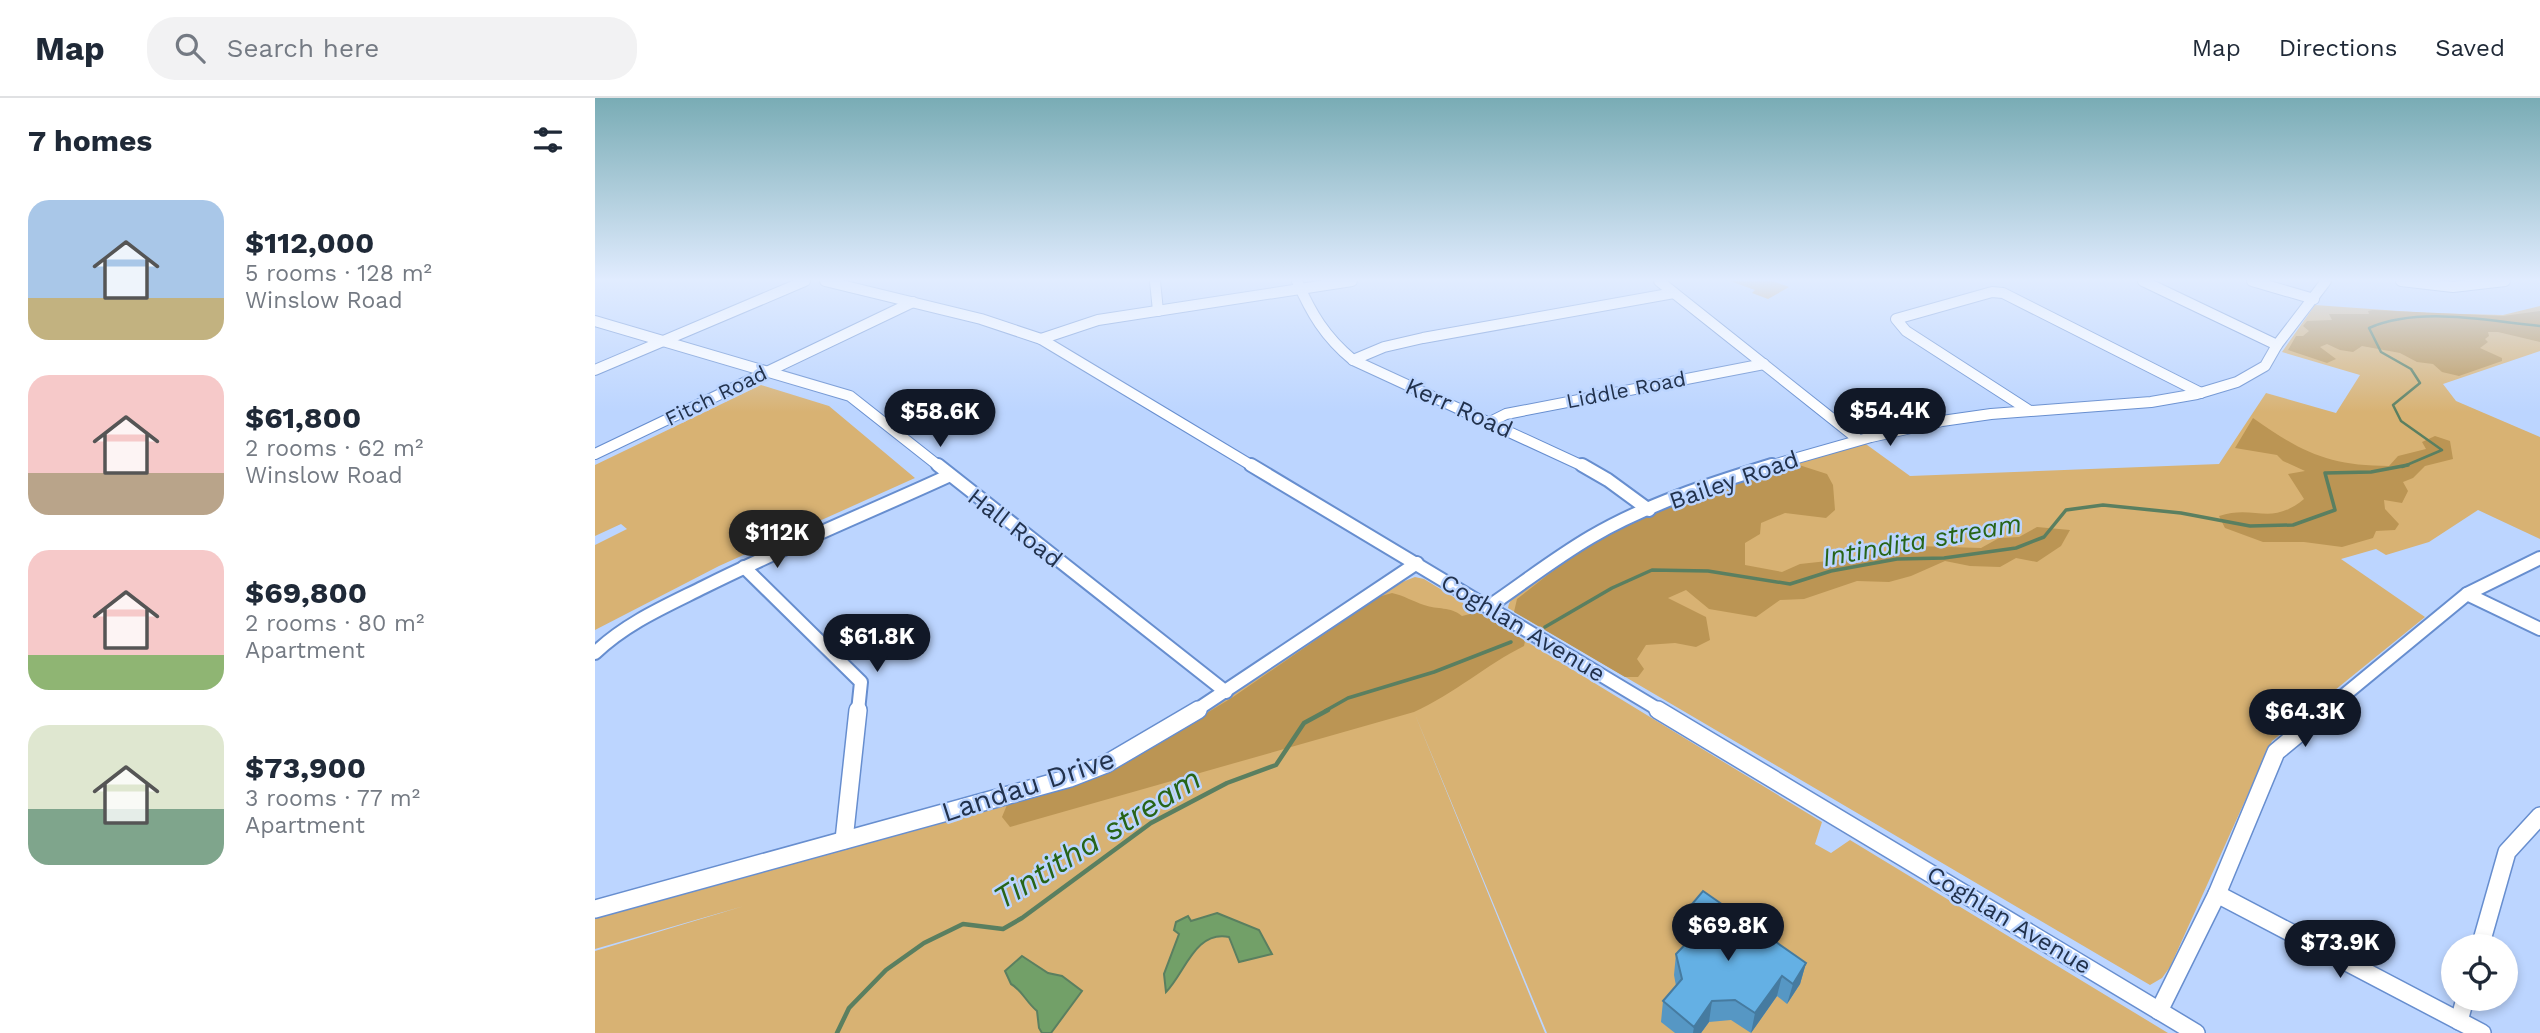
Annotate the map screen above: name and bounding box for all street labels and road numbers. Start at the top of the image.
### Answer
street label: Fitch Road [661,360,771,431]
street label: Liddle Road [1564,366,1688,413]
street label: Kerr Road [1401,372,1517,444]
street label: Bailey Road [1666,445,1802,515]
street label: Hall Road [962,483,1068,573]
street label: Coghlan Avenue [1436,568,1610,688]
street label: Landau Drive [938,742,1119,829]
street label: Coghlan Avenue [1922,860,2096,980]

